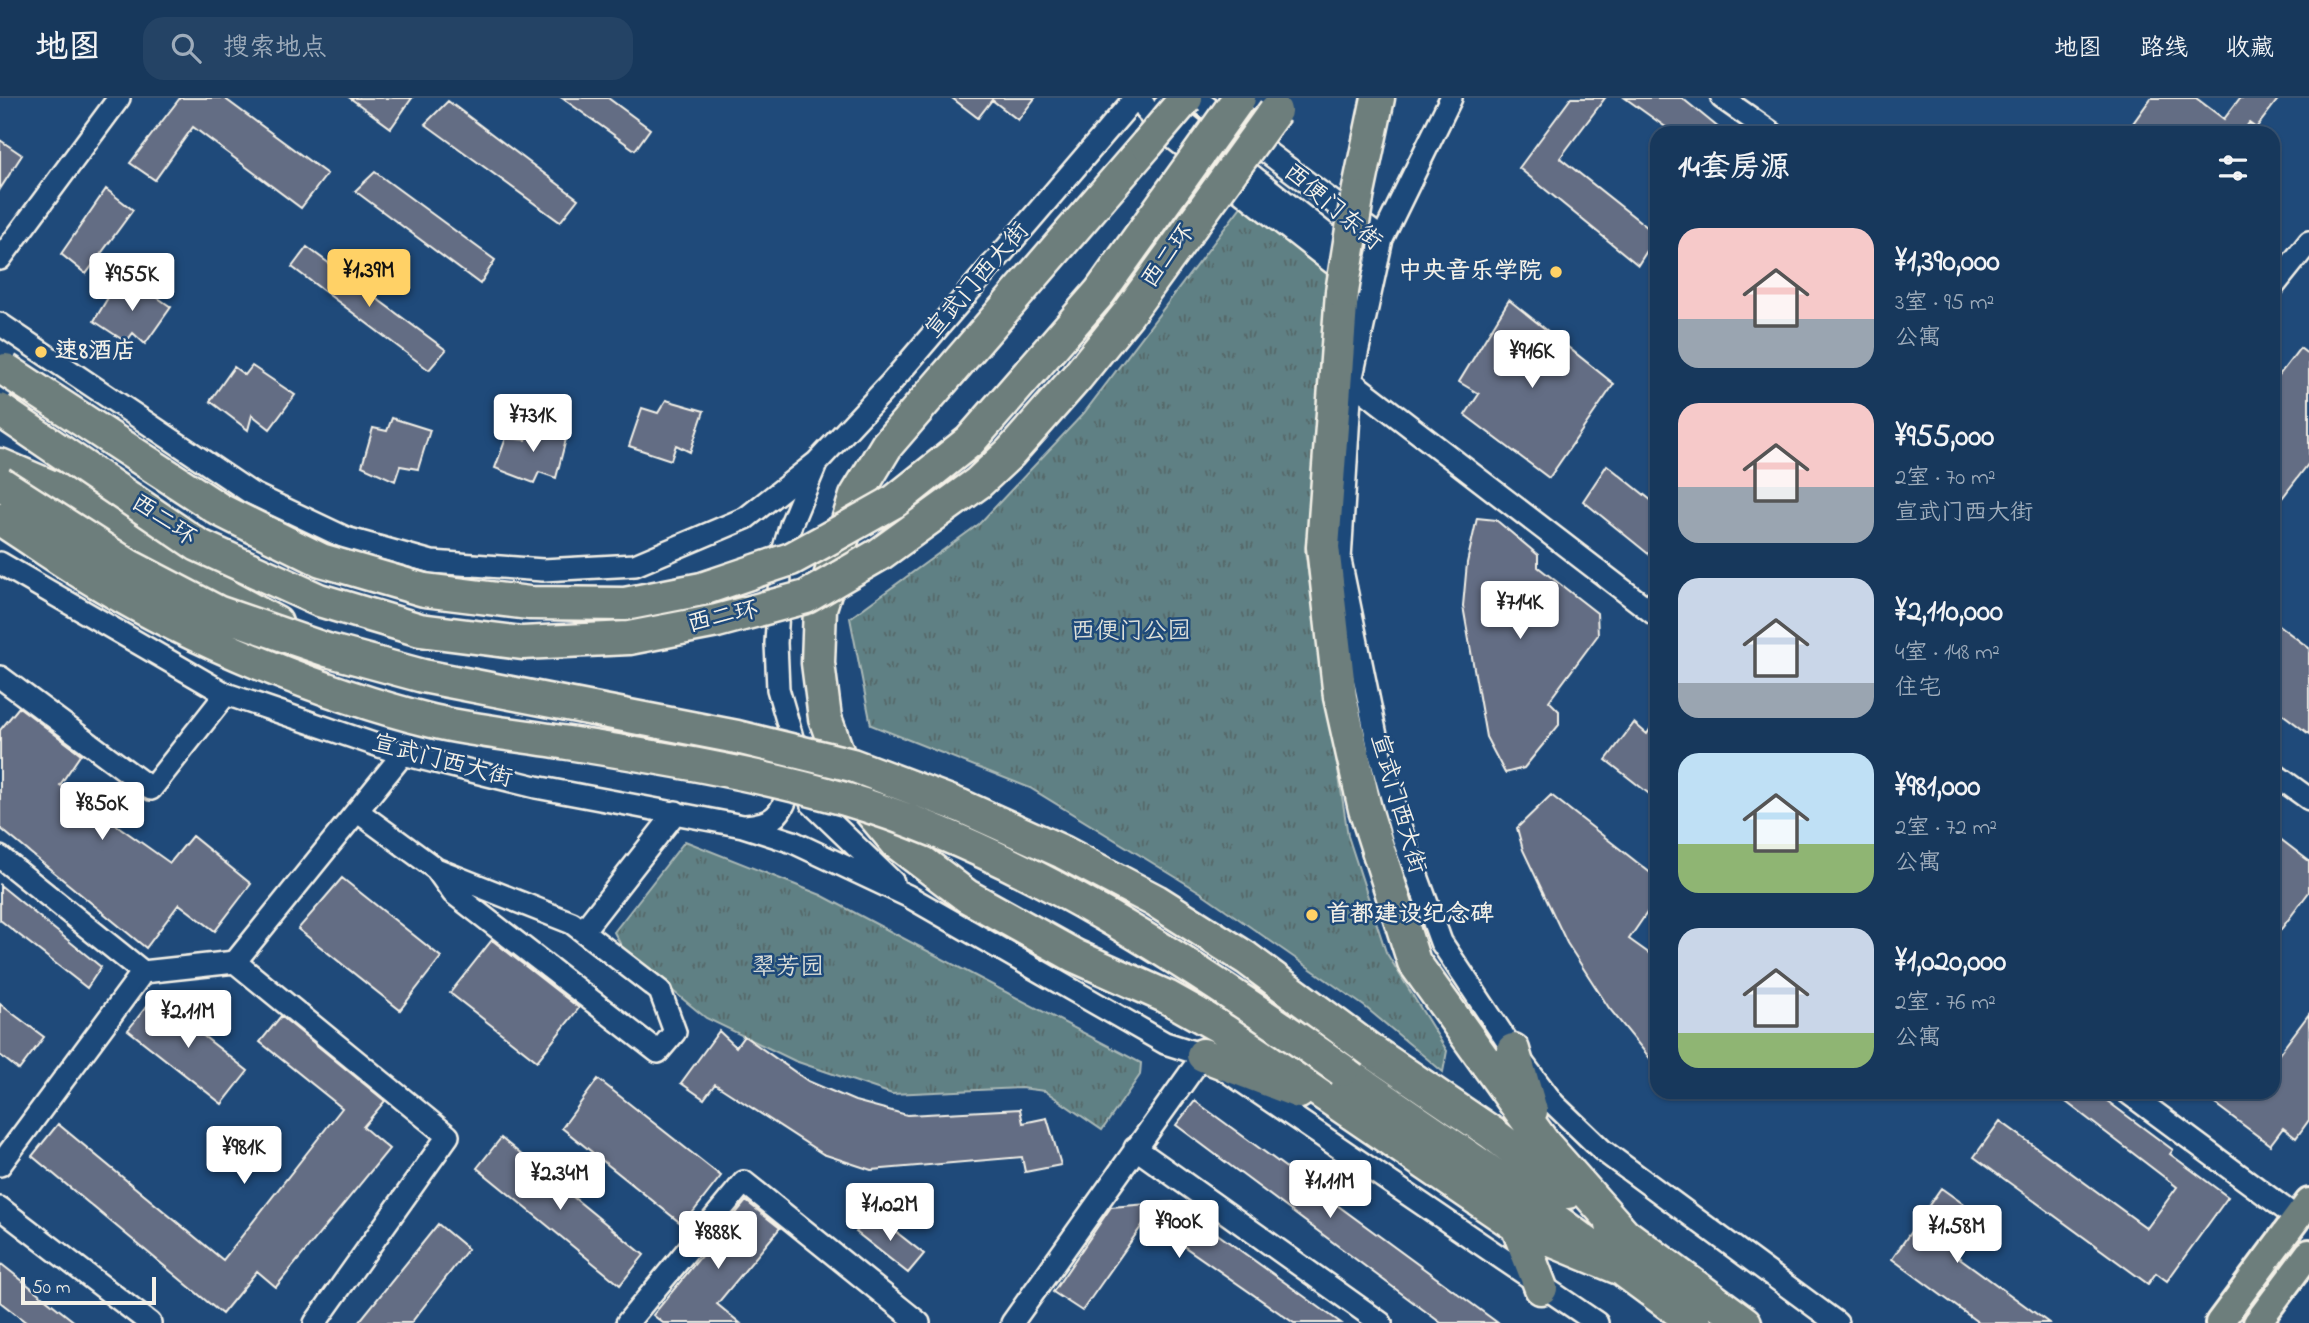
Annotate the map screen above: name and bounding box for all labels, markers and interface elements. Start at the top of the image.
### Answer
search box [143,17,633,80]
text: 地图 [35,25,101,73]
icon: search [167,29,205,67]
text: 搜索地点 [223,30,327,68]
text: 地图 [2054,32,2102,67]
text: 路线 [2140,32,2188,67]
text: 收藏 [2226,32,2274,67]
text: 14套房源 [1678,147,1790,191]
icon: filters [2214,149,2252,187]
street label: 西便门东街 [1275,156,1389,260]
street label: 宣武门西大街 [918,215,1038,347]
street label: 西二环 [1134,218,1204,296]
text: ¥1,390,000 [1895,241,2000,285]
pin: ¥1.39M [312,250,426,309]
pin: ¥955K [83,254,181,313]
text: ¥1.39M [343,255,395,288]
place label: 中央音乐学院 [1398,255,1542,290]
icon: home [1734,256,1818,340]
text: ¥955K [105,259,159,292]
marker: 中央音乐学院 [1548,264,1564,280]
text: 3室 · 95 m² [1895,287,1994,320]
text: 公寓 [1895,322,1941,355]
pin: ¥916K [1483,330,1581,390]
place label: 速8酒店 [55,335,136,370]
text: ¥916K [1510,336,1554,369]
marker: 速8酒店 [33,344,49,360]
pin: ¥731K [484,394,582,454]
text: ¥731K [510,400,556,433]
text: ¥955,000 [1895,416,1994,460]
icon: home [1734,431,1818,515]
text: 2室 · 70 m² [1895,462,1996,495]
street label: 西二环 [123,486,203,556]
text: 宣武门西大街 [1895,497,2033,530]
pin: ¥714K [1471,582,1569,641]
text: ¥714K [1497,587,1543,620]
text: ¥2,110,000 [1895,591,2003,635]
street label: 西二环 [684,593,762,643]
icon: home [1734,606,1818,690]
park label: 西便门公园 [1071,615,1191,650]
text: 4室 · 148 m² [1895,637,2000,670]
text: 住宅 [1895,672,1941,705]
street label: 宣武门西大街 [368,726,516,798]
street label: 宣武门西大街 [1360,730,1434,878]
text: ¥981,000 [1895,766,1981,810]
icon: home [1734,781,1818,865]
pin: ¥850K [53,782,151,842]
text: ¥850K [76,788,128,821]
text: 2室 · 72 m² [1895,812,1997,845]
text: 公寓 [1895,847,1941,880]
place label: 首都建设纪念碑 [1326,898,1494,933]
marker: 首都建设纪念碑 [1304,907,1320,923]
text: ¥1,020,000 [1895,941,2006,985]
park label: 翠芳园 [752,951,824,986]
icon: home [1734,956,1818,1040]
text: 2室 · 76 m² [1895,987,1996,1020]
pin: ¥2.11M [131,990,245,1050]
text: ¥2.11M [161,996,215,1029]
text: 公寓 [1895,1022,1941,1055]
pin: ¥981K [195,1126,293,1186]
text: ¥981K [223,1132,266,1165]
pin: ¥2.34M [503,1152,617,1212]
text: ¥2.34M [531,1158,589,1191]
pin: ¥1.11M [1273,1160,1387,1220]
text: ¥1.11M [1305,1166,1355,1199]
pin: ¥1.02M [833,1184,947,1243]
text: ¥1.02M [862,1189,918,1222]
pin: ¥900K [1130,1200,1228,1260]
text: ¥900K [1156,1206,1202,1239]
pin: ¥1.58M [1900,1206,2014,1265]
text: ¥1.58M [1929,1211,1985,1244]
pin: ¥888K [669,1212,767,1271]
text: ¥888K [695,1217,741,1250]
scale bar [21,1274,156,1306]
text: 50 m [32,1275,71,1302]

